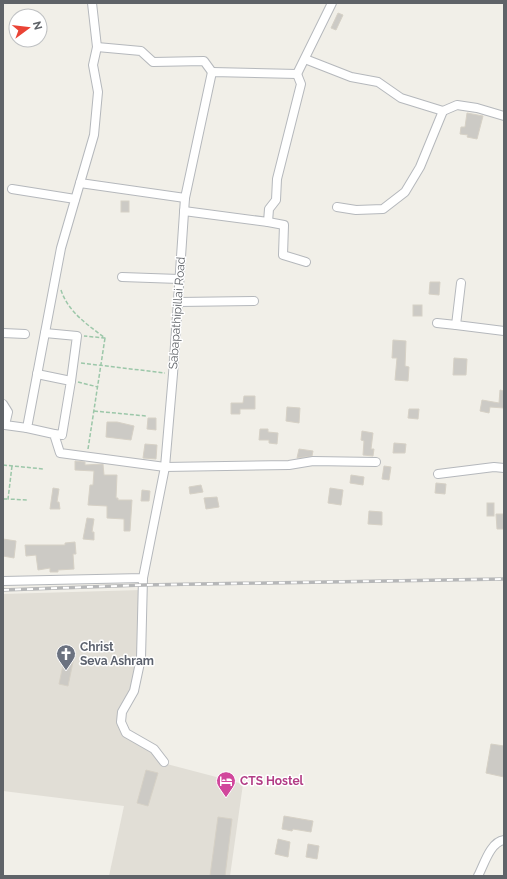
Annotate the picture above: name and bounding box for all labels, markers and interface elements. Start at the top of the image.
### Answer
north arrow [8,8,48,48]
text: N [30,20,45,31]
street label: Sabapathipillai Road [166,256,188,370]
place label: Christ Seva Ashram [80,640,154,668]
church icon: Christ Seva Ashram [55,643,77,671]
hotel icon: CTS Hostel [215,770,237,798]
place label: CTS Hostel [240,774,304,788]

